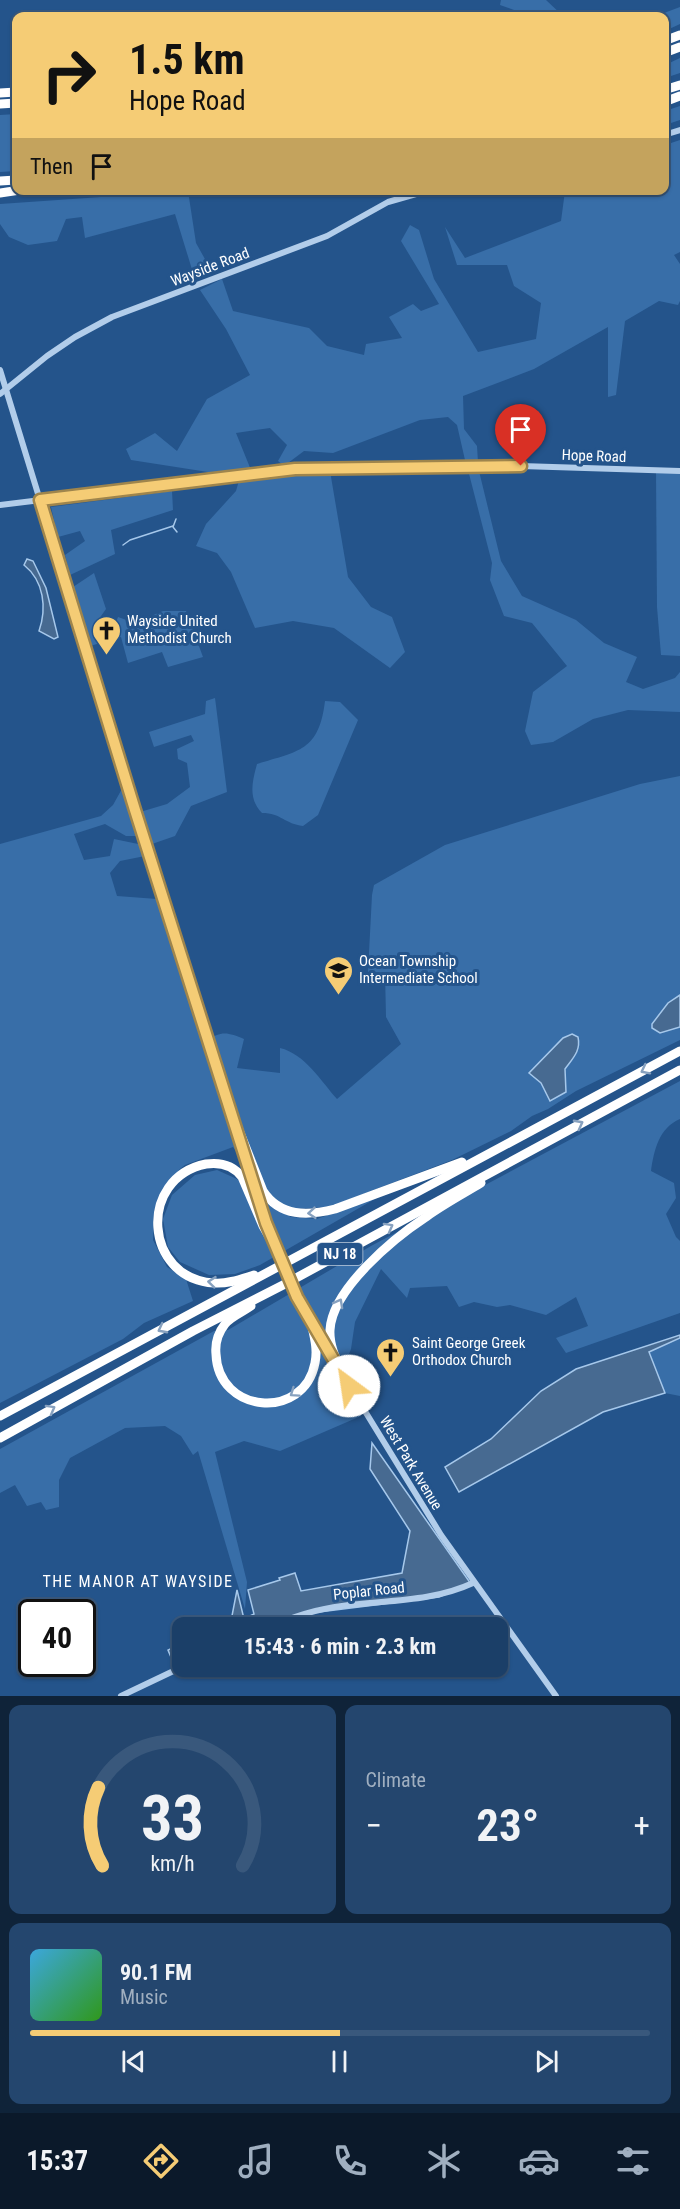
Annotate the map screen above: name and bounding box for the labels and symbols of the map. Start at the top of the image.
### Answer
street label: Wayside Road [168,244,252,290]
pin [495,404,546,466]
street label: Hope Road [561,446,627,466]
place label: Wayside United Methodist Church [127,612,232,647]
church icon: Wayside United Methodist Church [90,614,122,656]
place label: Ocean Township Intermediate School [359,952,478,987]
school or university icon: Ocean Township Intermediate School [322,954,354,996]
one-way arrow [641,1062,652,1074]
one-way arrow [573,1120,583,1131]
one-way arrow [308,1206,317,1219]
one-way arrow [383,1223,393,1234]
road number: NJ 18 [318,1243,362,1265]
one-way arrow [207,1276,216,1289]
one-way arrow [332,1299,343,1310]
one-way arrow [158,1322,168,1333]
place label: Saint George Greek Orthodox Church [412,1334,526,1369]
church icon: Saint George Greek Orthodox Church [375,1336,407,1378]
position arrow [317,1354,381,1418]
one-way arrow [290,1386,301,1397]
one-way arrow [45,1405,55,1416]
street label: West Park Avenue [376,1413,446,1513]
district label: THE MANOR AT WAYSIDE [43,1572,233,1591]
street label: Poplar Road [332,1578,406,1604]
speed limit sign: 40 [18,1599,96,1677]

